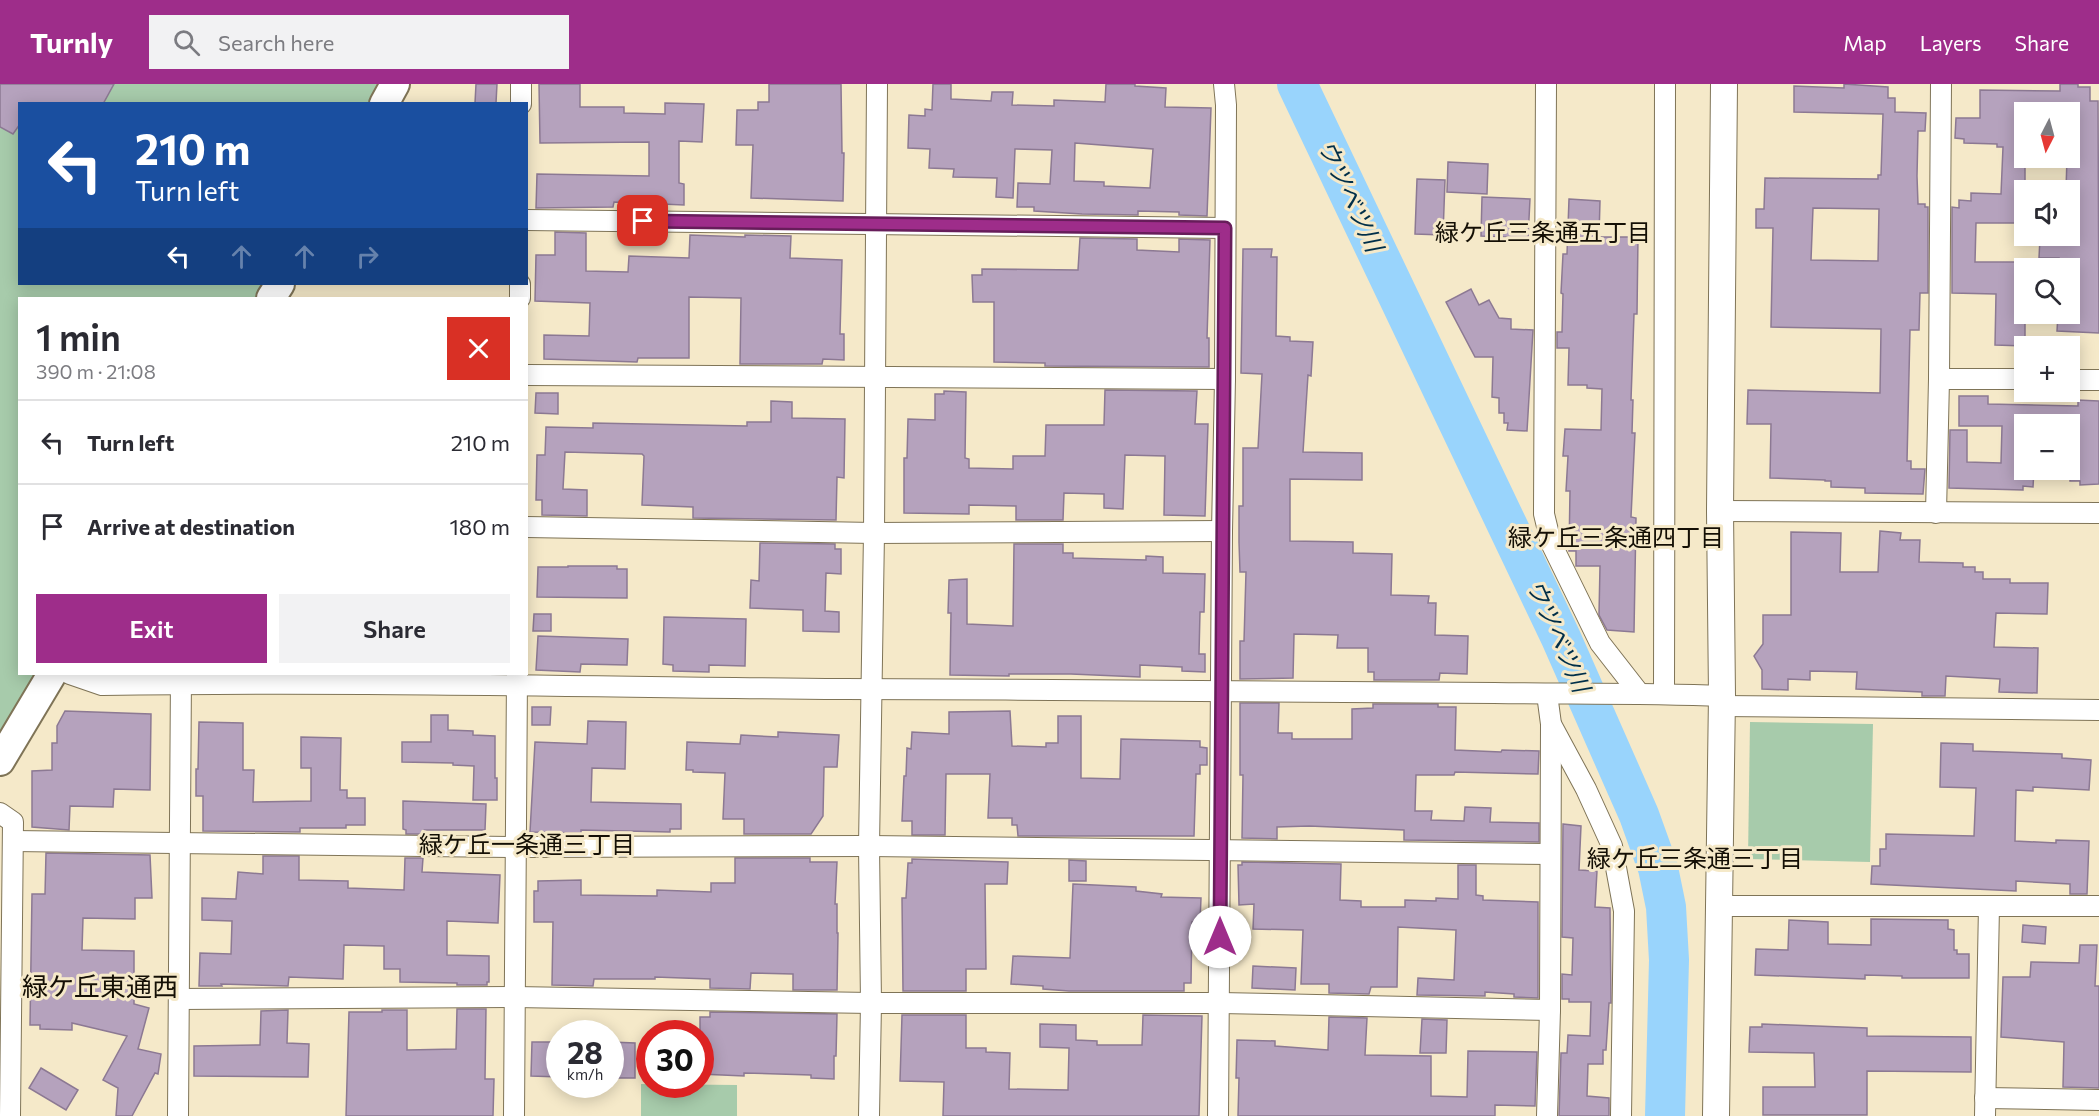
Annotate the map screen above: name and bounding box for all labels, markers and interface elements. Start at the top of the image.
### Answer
search box [149,15,569,69]
text: Turnly [30,25,113,59]
icon: search [170,26,203,59]
text: Search here [218,29,334,56]
text: Map [1843,30,1887,55]
text: Layers [1920,30,1982,55]
text: Share [2015,30,2069,55]
north arrow [2014,102,2080,168]
map controls [2014,102,2080,480]
text: 210 m [135,122,250,174]
icon: left [36,126,114,204]
water label: ウツベツ川 [1313,135,1391,259]
text: Turn left [135,174,239,207]
button: sound [2014,180,2080,246]
pin [617,195,668,246]
icon: arrive [626,204,659,237]
district label: 緑ケ丘三条通五丁目 [1435,217,1651,246]
icon: left [162,240,195,273]
icon: ahead [225,240,258,273]
icon: ahead [288,240,321,273]
icon: right [351,240,384,273]
button: search [2014,258,2080,324]
text: 1 min [36,314,121,358]
button: close [447,317,510,380]
button: + [2014,336,2080,402]
text: 390 m · 21:08 [36,359,156,383]
button: − [2014,414,2080,480]
icon: left [36,426,69,459]
text: Turn left [87,429,174,456]
text: 210 m [451,429,510,456]
icon: arrive [36,510,69,543]
text: Arrive at destination [87,513,295,540]
text: 180 m [449,513,510,540]
district label: 緑ケ丘三条通四丁目 [1508,522,1724,551]
water label: ウツベツ川 [1522,575,1598,699]
button: Exit [36,594,267,663]
button: Share [279,594,510,663]
district label: 緑ケ丘一条通三丁目 [419,829,635,858]
district label: 緑ケ丘三条通三丁目 [1587,843,1803,872]
position arrow [1188,905,1252,969]
district label: 緑ケ丘東通西 [22,970,178,1001]
speed limit sign: 30 [636,1020,714,1098]
text: 28 [567,1033,603,1070]
text: km/h [567,1065,603,1083]

